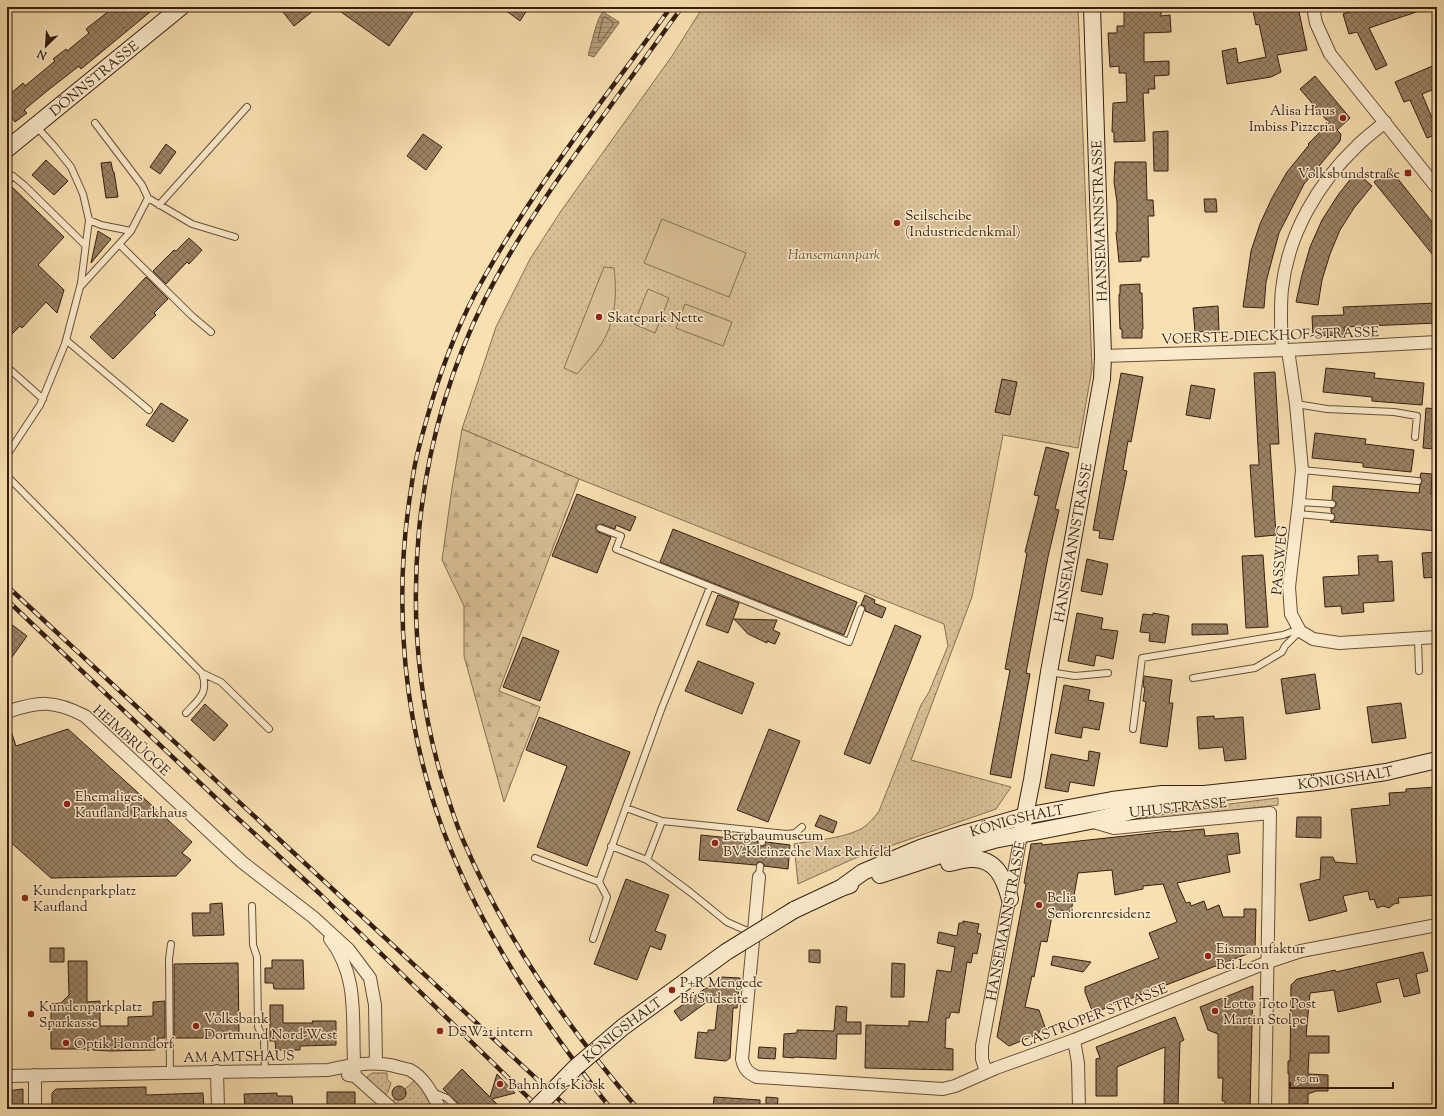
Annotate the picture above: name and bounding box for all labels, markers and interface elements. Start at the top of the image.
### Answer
north arrow [26,26,66,66]
street label: DÖNNSTRASSE [46,37,144,122]
text: N [35,45,50,64]
place label: Alisa Haus Imbiss Pizzeria [1249,102,1336,138]
marker: Alisa Haus Imbiss Pizzeria [1338,113,1348,123]
street label: HANSEMANNSTRASSE [1088,139,1114,302]
place label: Volksbundstraße [1298,165,1400,185]
marker: Volksbundstraße [1403,168,1413,178]
place label: Seilscheibe (Industriedenkmal) [905,207,1021,243]
marker: Seilscheibe (Industriedenkmal) [892,218,902,228]
park label: Hansemannpark [788,246,881,266]
place label: Skatepark Nette [607,309,704,329]
marker: Skatepark Nette [594,312,604,322]
street label: VOERSTE-DIECKHOF-STRASSE [1161,323,1380,351]
street label: HANSEMANNSTRASSE [1050,461,1099,624]
street label: PASSWEG [1268,524,1294,596]
street label: HEIMBRÜGGE [88,701,175,782]
street label: KÖNIGSHALT [1297,763,1396,796]
place label: Ehemaliges Kaufland Parkhaus [75,788,187,824]
street label: UHUSTRASSE [1128,794,1229,824]
marker: Ehemaliges Kaufland Parkhaus [62,799,72,809]
street label: KÖNIGSHALT [968,801,1066,843]
place label: Bergbaumuseum BV-Kleinzeche Max Rehfeld [723,827,891,863]
marker: Bergbaumuseum BV-Kleinzeche Max Rehfeld [710,838,720,848]
street label: HANSEMANNSTRASSE [983,839,1032,1002]
place label: Kundenparkplatz Kaufland [33,882,136,918]
place label: Belia Seniorenresidenz [1047,889,1151,925]
marker: Kundenparkplatz Kaufland [20,893,30,903]
marker: Belia Seniorenresidenz [1034,900,1044,910]
place label: Eismanufaktur Bei Leon [1216,940,1306,976]
marker: Eismanufaktur Bei Leon [1203,951,1213,961]
place label: P+R Mengede Bf Südseite [680,974,763,1010]
street label: CASTROPER STRASSE [1019,979,1171,1054]
marker: P+R Mengede Bf Südseite [667,985,677,995]
street label: KÖNIGSHALT [579,993,667,1069]
place label: Lotto Toto Post Martin Stolpe [1223,995,1316,1031]
place label: Kundenparkplatz Sparkasse [39,998,142,1034]
marker: Lotto Toto Post Martin Stolpe [1210,1006,1220,1016]
marker: Kundenparkplatz Sparkasse [26,1009,36,1019]
place label: Volksbank Dortmund Nord-West [204,1010,337,1046]
marker: Volksbank Dortmund Nord-West [191,1021,201,1031]
place label: DSW21 intern [448,1023,533,1043]
marker: DSW21 intern [435,1026,445,1036]
place label: Optik Honndorf [74,1035,175,1055]
marker: Optik Honndorf [61,1038,71,1048]
street label: AM AMTSHAUS [183,1047,295,1069]
scale bar [1290,1064,1393,1090]
text: 50 m [1295,1070,1319,1088]
place label: Bahnhofs-Kiosk [508,1076,606,1096]
marker: Bahnhofs-Kiosk [495,1079,505,1089]

